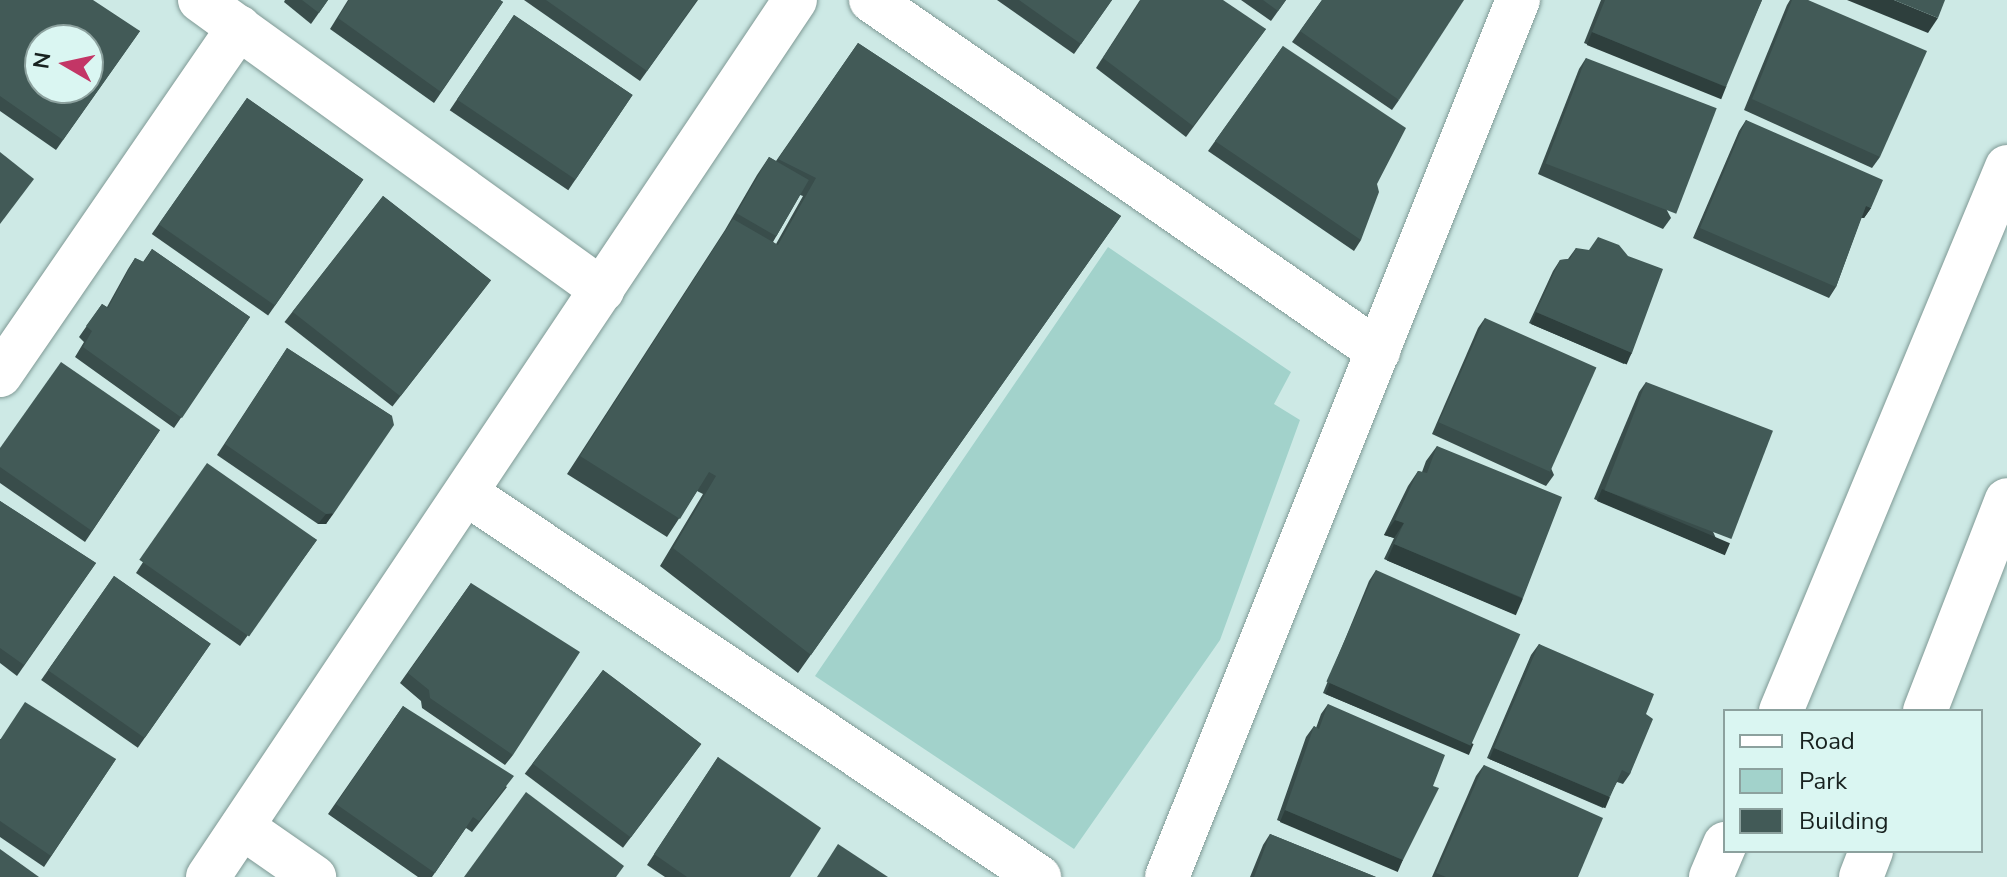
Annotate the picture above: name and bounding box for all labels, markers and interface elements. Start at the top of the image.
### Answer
north arrow [24,24,104,104]
text: N [26,50,58,71]
legend [1723,709,1983,853]
text: Road [1799,725,1855,757]
text: Park [1799,765,1847,797]
text: Building [1799,805,1889,837]

